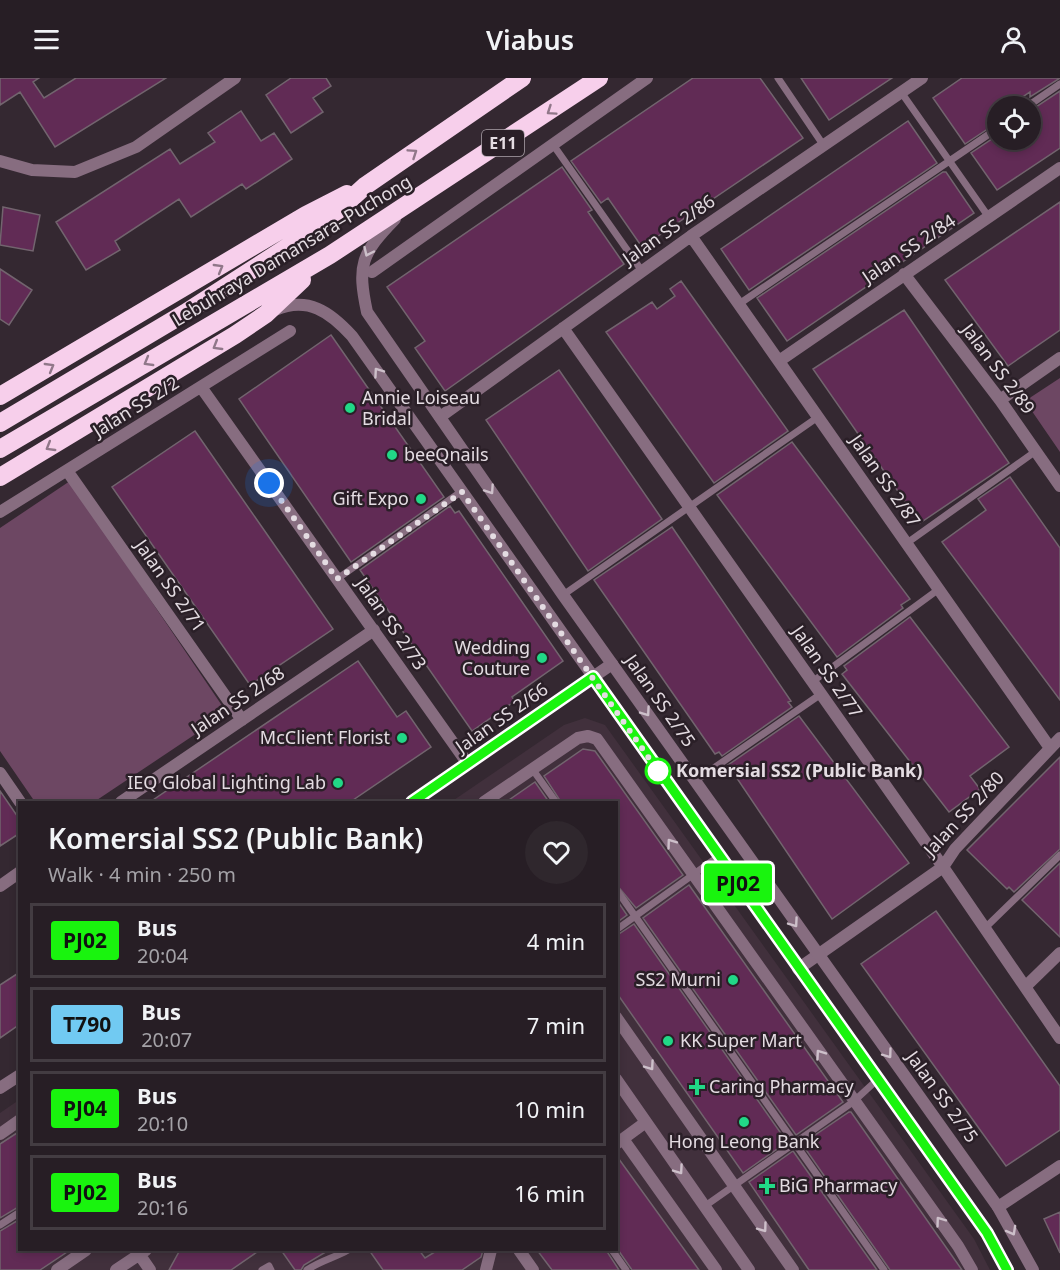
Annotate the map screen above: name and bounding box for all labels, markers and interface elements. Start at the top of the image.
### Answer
text: Viabus [486,21,574,58]
icon: menu [30,23,63,56]
icon: person [997,23,1030,56]
map controls [987,96,1041,150]
button: locate [987,96,1041,150]
one-way arrow [546,103,557,114]
road number: E11 [482,130,524,156]
one-way arrow [407,149,418,160]
street label: Lebuhraya Damansara–Puchong [167,169,416,331]
street label: Jalan SS 2/86 [616,188,719,271]
street label: Jalan SS 2/84 [855,208,960,289]
one-way arrow [364,245,376,256]
one-way arrow [213,263,223,275]
street label: Jalan SS 2/89 [956,317,1041,419]
one-way arrow [213,338,223,350]
one-way arrow [144,355,154,367]
one-way arrow [44,362,54,374]
one-way arrow [374,368,385,379]
street label: Jalan SS 2/2 [86,370,183,443]
place label: Annie Loiseau Bridal [362,385,480,430]
marker: Annie Loiseau Bridal [343,401,357,415]
street label: Jalan SS 2/87 [844,428,927,531]
one-way arrow [46,439,56,451]
place label: beeQnails [404,442,489,466]
marker: beeQnails [385,448,399,462]
your location [254,468,284,498]
one-way arrow [483,483,494,494]
place label: Gift Expo [332,486,409,510]
marker: Gift Expo [414,492,428,506]
street label: Jalan SS 2/71 [129,533,212,636]
street label: Jalan SS 2/73 [350,571,433,674]
street label: Jalan SS 2/77 [786,619,869,722]
place label: Wedding Couture [454,635,530,680]
street label: Jalan SS 2/75 [619,648,702,751]
marker: Wedding Couture [535,651,549,665]
street label: Jalan SS 2/68 [184,660,289,741]
street label: Jalan SS 2/66 [449,676,552,759]
one-way arrow [639,705,650,716]
place label: McClient Florist [260,725,390,749]
marker: McClient Florist [395,731,409,745]
marker: Komersial SS2 (Public Bank) [645,758,671,784]
place label: Komersial SS2 (Public Bank) [676,758,922,782]
street label: Jalan SS 2/80 [916,766,1009,862]
place label: IEQ Global Lighting Lab [127,770,326,794]
marker: IEQ Global Lighting Lab [331,776,345,790]
text: Komersial SS2 (Public Bank) [48,819,423,857]
button: heart [525,821,588,884]
one-way arrow [667,838,678,849]
text: Walk · 4 min · 250 m [48,861,236,888]
line badge: PJ02 [696,864,780,902]
text: PJ02 [716,869,760,897]
text: Bus [137,912,177,942]
one-way arrow [787,916,798,927]
text: PJ02 [63,926,107,954]
text: 4 min [527,926,585,956]
text: 20:04 [137,942,188,969]
place label: SS2 Murni [636,967,721,991]
marker: SS2 Murni [726,973,740,987]
text: Bus [141,996,181,1026]
text: T790 [63,1010,111,1038]
text: 7 min [527,1010,585,1040]
text: 20:07 [141,1026,192,1053]
place label: KK Super Mart [680,1028,802,1052]
marker: KK Super Mart [661,1034,675,1048]
street label: Jalan SS 2/75 [900,1044,984,1147]
one-way arrow [881,1047,892,1058]
one-way arrow [816,1049,827,1060]
one-way arrow [643,1059,654,1070]
place label: Caring Pharmacy [709,1074,855,1098]
text: Bus [137,1080,177,1110]
marker: Caring Pharmacy [690,1080,704,1094]
text: PJ04 [63,1094,107,1122]
text: 10 min [514,1094,585,1124]
text: 20:10 [137,1110,188,1137]
marker: Hong Leong Bank [737,1115,751,1129]
place label: Hong Leong Bank [669,1129,820,1153]
text: Bus [137,1164,177,1194]
one-way arrow [672,1164,683,1175]
place label: BiG Pharmacy [779,1173,898,1197]
text: PJ02 [63,1178,107,1206]
text: 16 min [514,1178,585,1208]
marker: BiG Pharmacy [760,1179,774,1193]
text: 20:16 [137,1194,188,1221]
one-way arrow [936,1217,947,1228]
one-way arrow [756,1222,767,1233]
one-way arrow [1005,1225,1016,1235]

